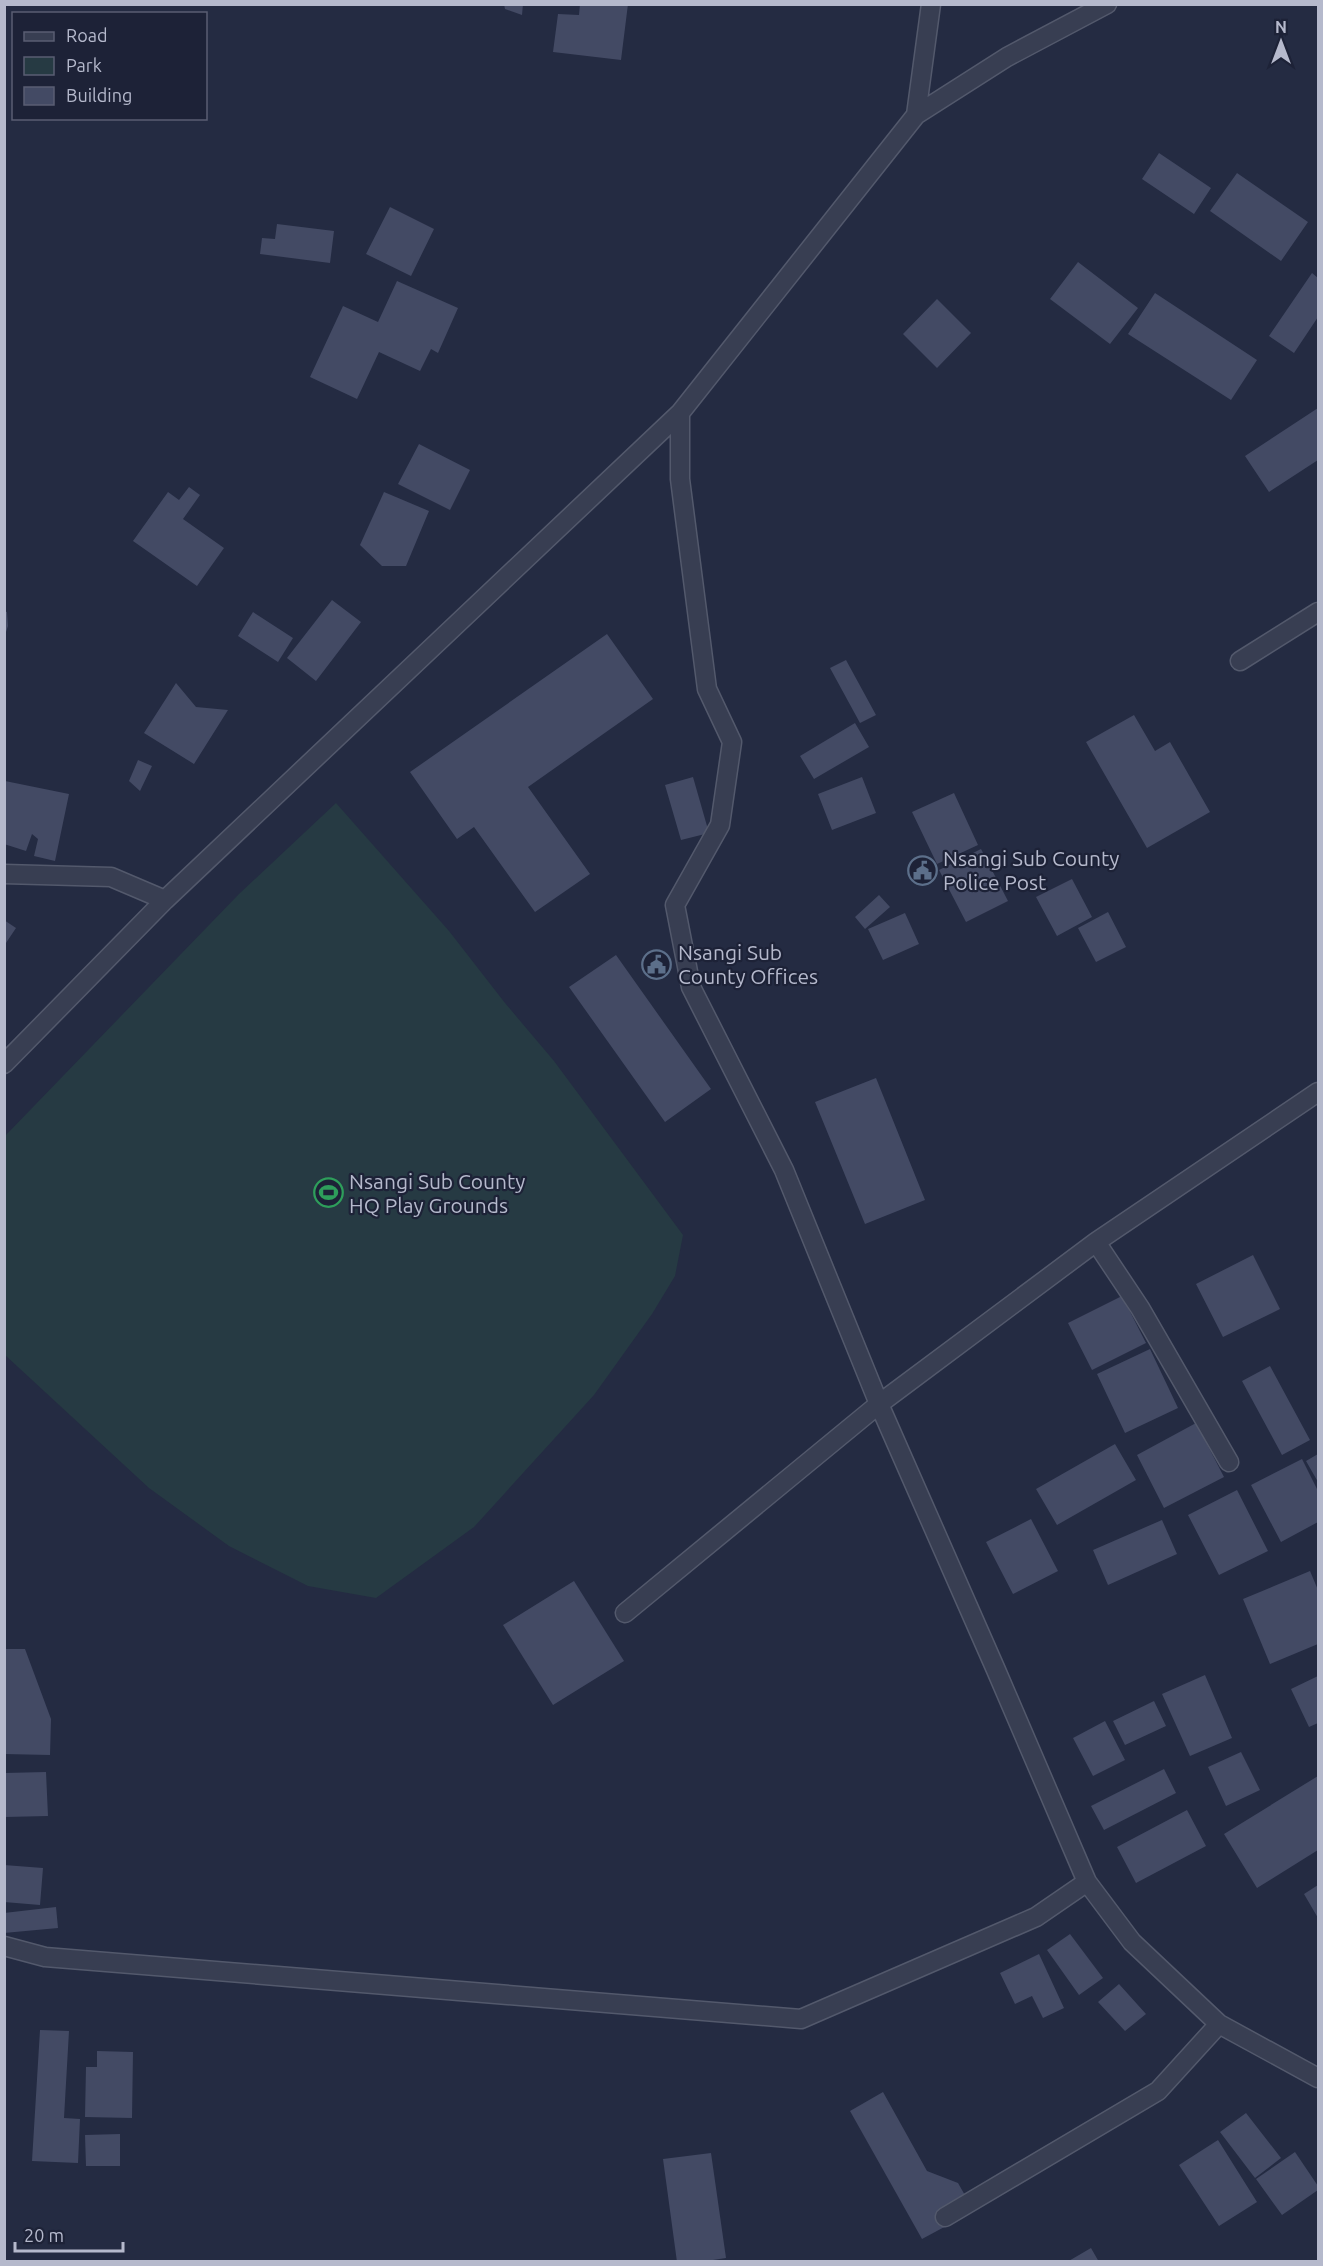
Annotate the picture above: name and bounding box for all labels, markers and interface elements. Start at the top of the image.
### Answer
legend [12,12,207,120]
north arrow [1251,12,1311,72]
text: N [1275,18,1287,36]
text: Road [66,25,108,45]
text: Park [66,55,102,75]
text: Building [66,85,132,105]
place label: Nsangi Sub County Police Post [943,846,1119,894]
public building icon: Nsangi Sub County Police Post [906,854,938,886]
place label: Nsangi Sub County Offices [678,940,818,988]
public building icon: Nsangi Sub County Offices [641,948,673,980]
place label: Nsangi Sub County HQ Play Grounds [349,1169,525,1217]
sports icon: Nsangi Sub County HQ Play Grounds [312,1177,344,1209]
scale bar [15,2215,123,2253]
text: 20 m [24,2225,64,2245]

